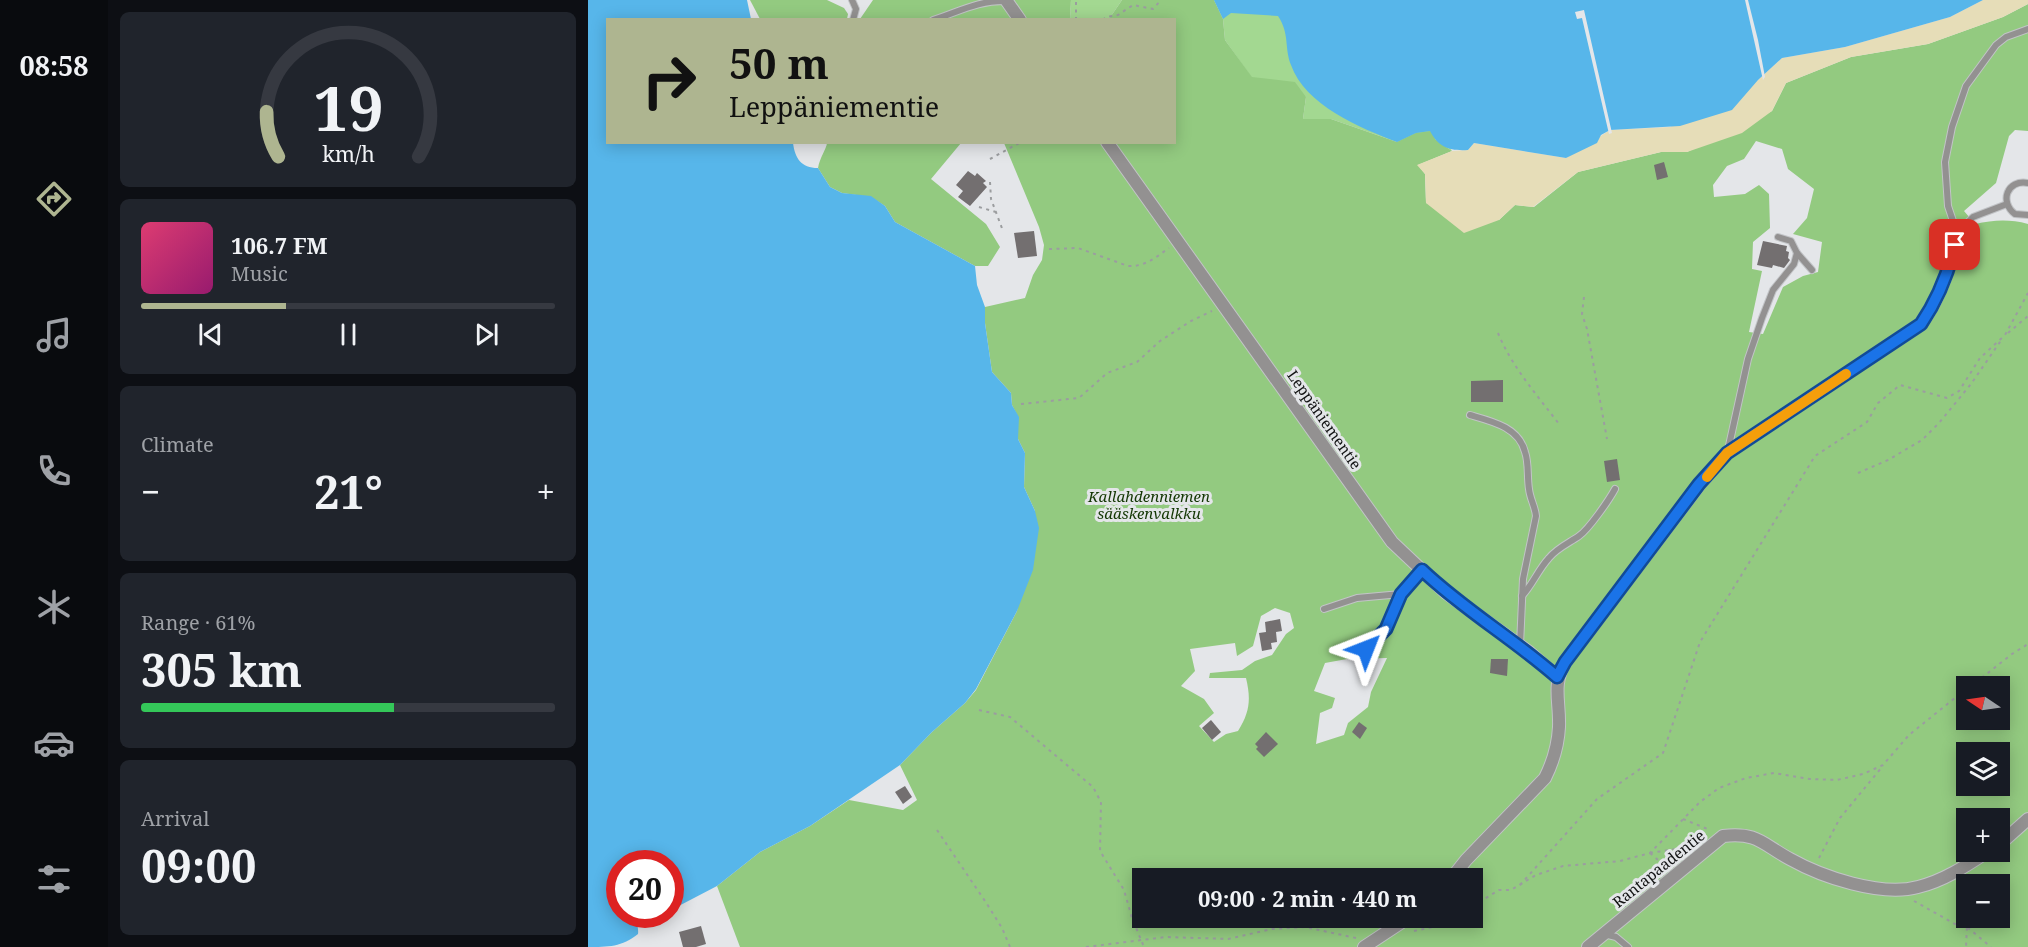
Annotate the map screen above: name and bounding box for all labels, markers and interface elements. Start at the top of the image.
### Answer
text: 50 m [729,34,829,91]
icon: right [630,42,708,120]
text: 08:58 [19,47,89,84]
text: 19 [313,64,383,149]
text: Leppäniementie [729,88,939,125]
text: km/h [322,139,375,168]
icon: directions [33,178,75,220]
pin [1929,219,1980,270]
icon: arrive [1938,228,1971,261]
text: 106.7 FM [231,230,328,260]
text: Music [231,260,288,287]
icon: music [33,314,75,356]
icon: previous [194,318,227,351]
icon: pause [332,318,365,351]
icon: next [470,318,503,351]
street label: Leppäniementie [1283,366,1366,473]
text: Climate [141,431,214,458]
icon: phone [33,450,75,492]
text: 21° [314,461,383,522]
text: − [141,469,160,514]
text: + [537,469,555,514]
park label: Kallahdenniemen sääskenvalkku [1087,486,1210,523]
icon: climate [33,586,75,628]
text: Range · 61% [141,609,255,636]
position arrow [1334,617,1398,681]
text: 305 km [141,639,302,700]
north arrow [1956,676,2010,730]
map controls [1956,676,2010,928]
icon: car [33,722,75,764]
button: layers [1956,742,2010,796]
text: Arrival [141,805,209,832]
button: + [1956,808,2010,862]
street label: Rantapaadentie [1608,825,1708,911]
text: 09:00 [141,835,256,896]
speed limit sign: 20 [606,850,684,928]
icon: filters [33,858,75,900]
button: − [1956,874,2010,928]
text: 09:00 · 2 min · 440 m [1198,883,1417,913]

